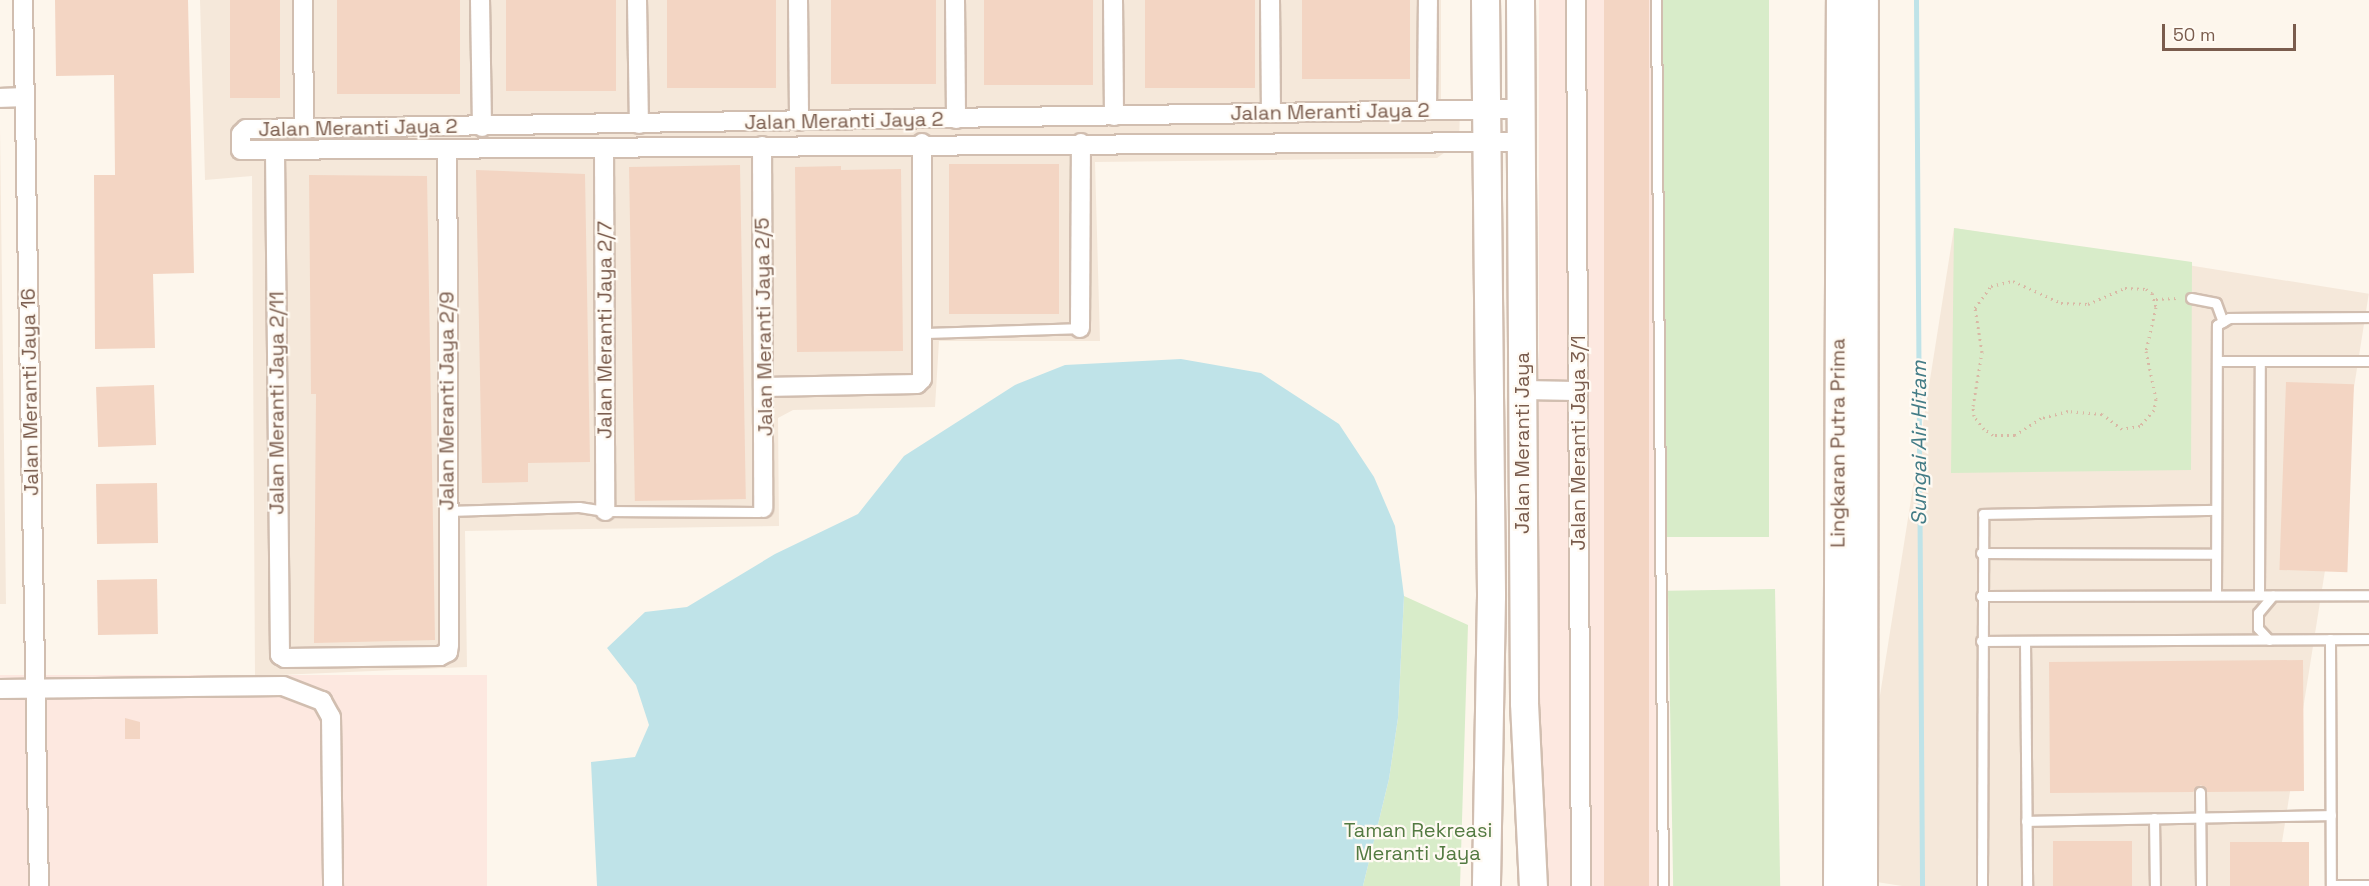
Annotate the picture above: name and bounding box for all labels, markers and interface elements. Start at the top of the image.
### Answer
scale bar [2165,12,2298,50]
text: 50 m [2173,23,2215,46]
street label: Jalan Meranti Jaya 2 [1230,98,1430,126]
street label: Jalan Meranti Jaya 2 [744,107,944,135]
street label: Jalan Meranti Jaya 2 [258,114,458,142]
street label: Jalan Meranti Jaya 2/5 [750,217,778,437]
street label: Jalan Meranti Jaya 2/7 [593,221,617,439]
street label: Jalan Meranti Jaya 16 [16,288,44,496]
street label: Jalan Meranti Jaya 2/11 [265,291,289,515]
street label: Jalan Meranti Jaya 2/9 [435,292,459,510]
street label: Jalan Meranti Jaya 3/1 [1566,335,1590,551]
street label: Lingkaran Putra Prima [1826,338,1850,548]
street label: Jalan Meranti Jaya [1510,352,1534,534]
water label: Sungai Air Hitam [1906,360,1932,526]
park label: Taman Rekreasi Meranti Jaya [1344,819,1492,866]

